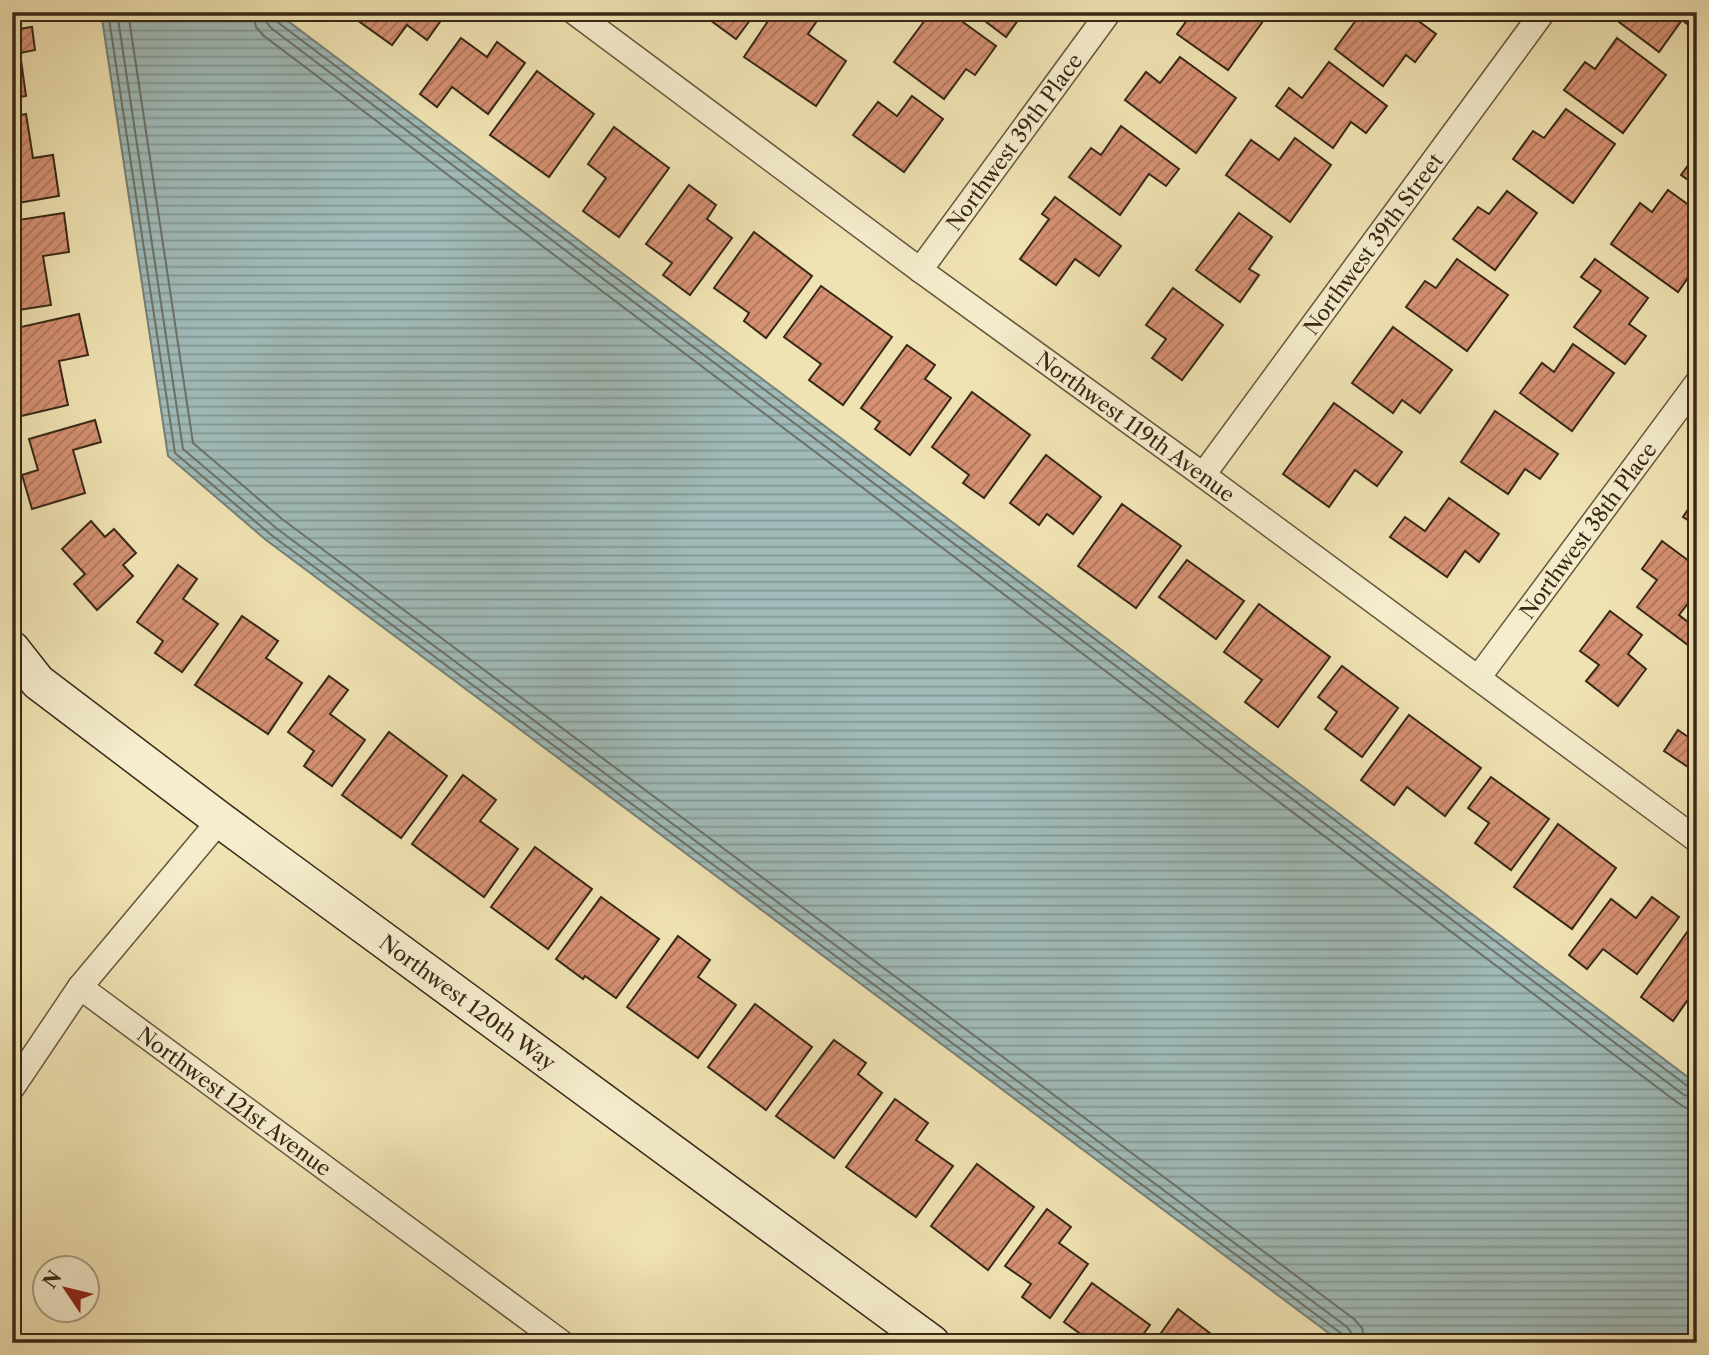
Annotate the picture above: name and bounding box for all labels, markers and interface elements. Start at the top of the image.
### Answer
street label: Northwest 39th Place [941,48,1087,235]
street label: Northwest 39th Street [1298,148,1448,339]
street label: Northwest 119th Avenue [1032,346,1240,507]
street label: Northwest 38th Place [1514,437,1661,623]
street label: Northwest 120th Way [375,929,561,1075]
street label: Northwest 121st Avenue [133,1021,336,1181]
north arrow [32,1254,102,1324]
text: N [38,1266,67,1293]

